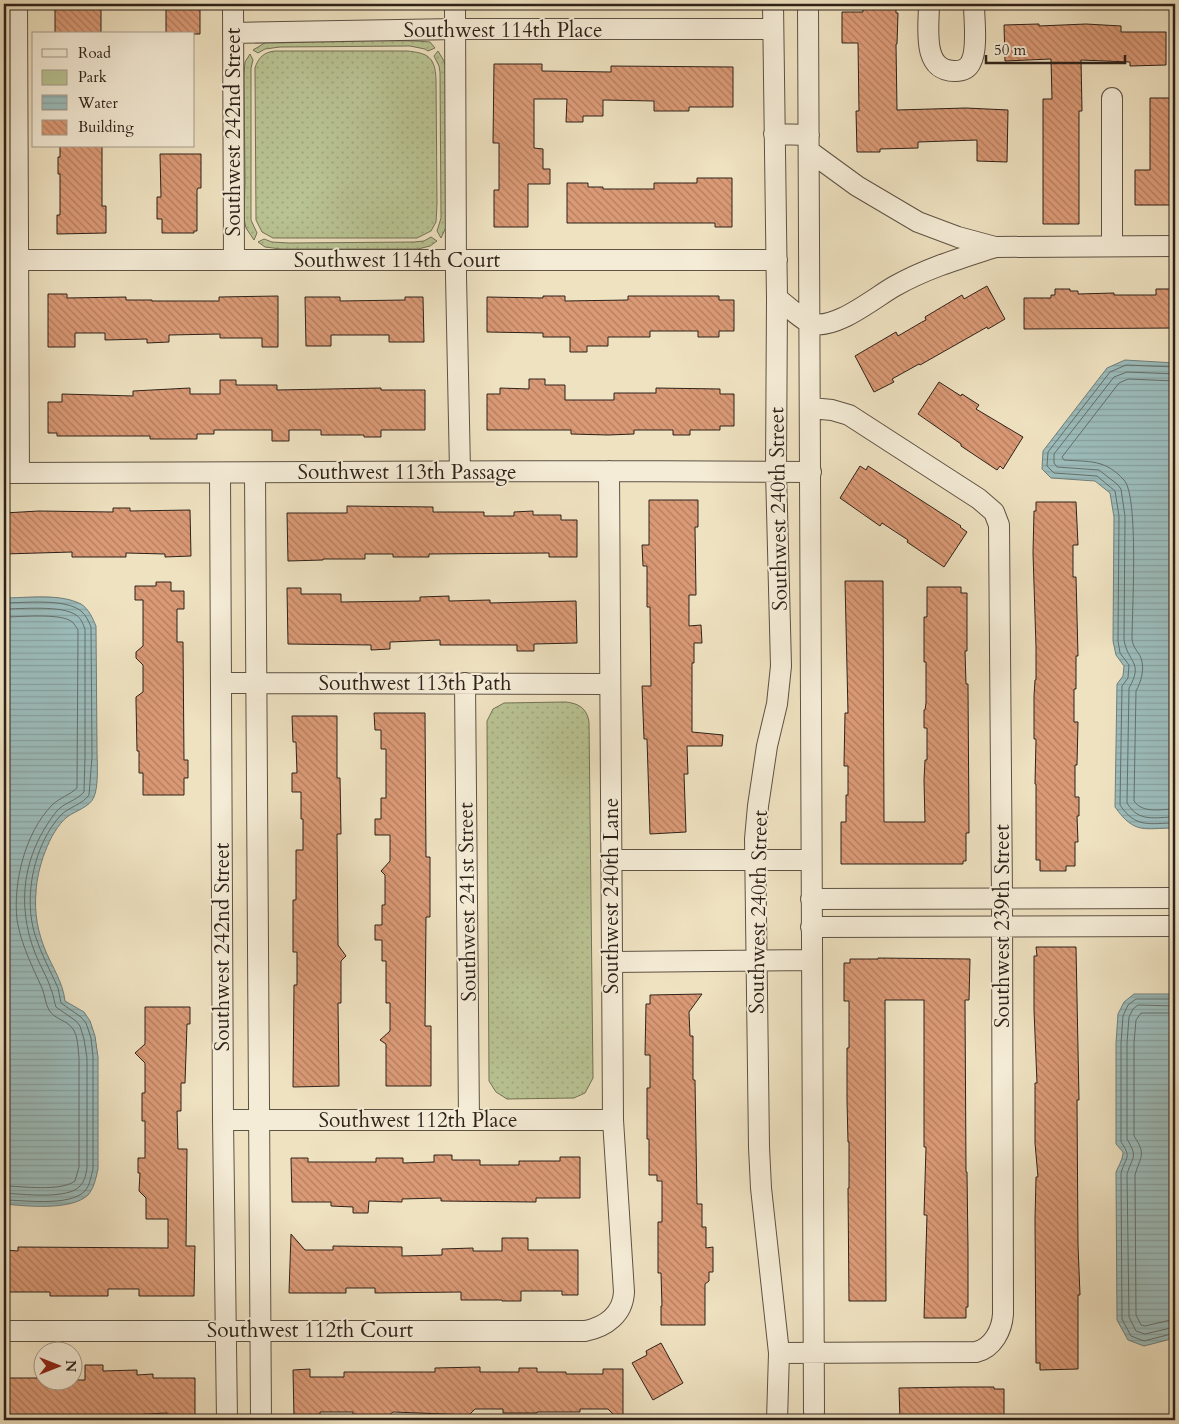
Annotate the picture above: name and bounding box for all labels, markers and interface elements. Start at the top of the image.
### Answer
street label: Southwest 114th Place [403,16,603,45]
street label: Southwest 242nd Street [219,27,248,236]
legend [32,32,195,148]
scale bar [986,32,1125,64]
text: 50 m [994,40,1026,60]
text: Road [78,43,111,63]
text: Park [78,67,107,87]
text: Water [77,93,119,113]
text: Building [78,117,134,137]
street label: Southwest 114th Court [294,246,501,275]
street label: Southwest 240th Street [762,406,795,611]
street label: Southwest 113th Passage [297,458,517,487]
street label: Southwest 113th Path [319,669,512,698]
street label: Southwest 240th Lane [597,798,626,994]
street label: Southwest 241st Street [451,802,484,1002]
street label: Southwest 240th Street [742,810,775,1014]
street label: Southwest 239th Street [988,824,1017,1028]
street label: Southwest 242nd Street [208,842,237,1051]
street label: Southwest 112th Place [318,1106,518,1135]
street label: Southwest 112th Court [207,1316,414,1345]
north arrow [32,1342,82,1392]
text: N [61,1360,80,1372]

